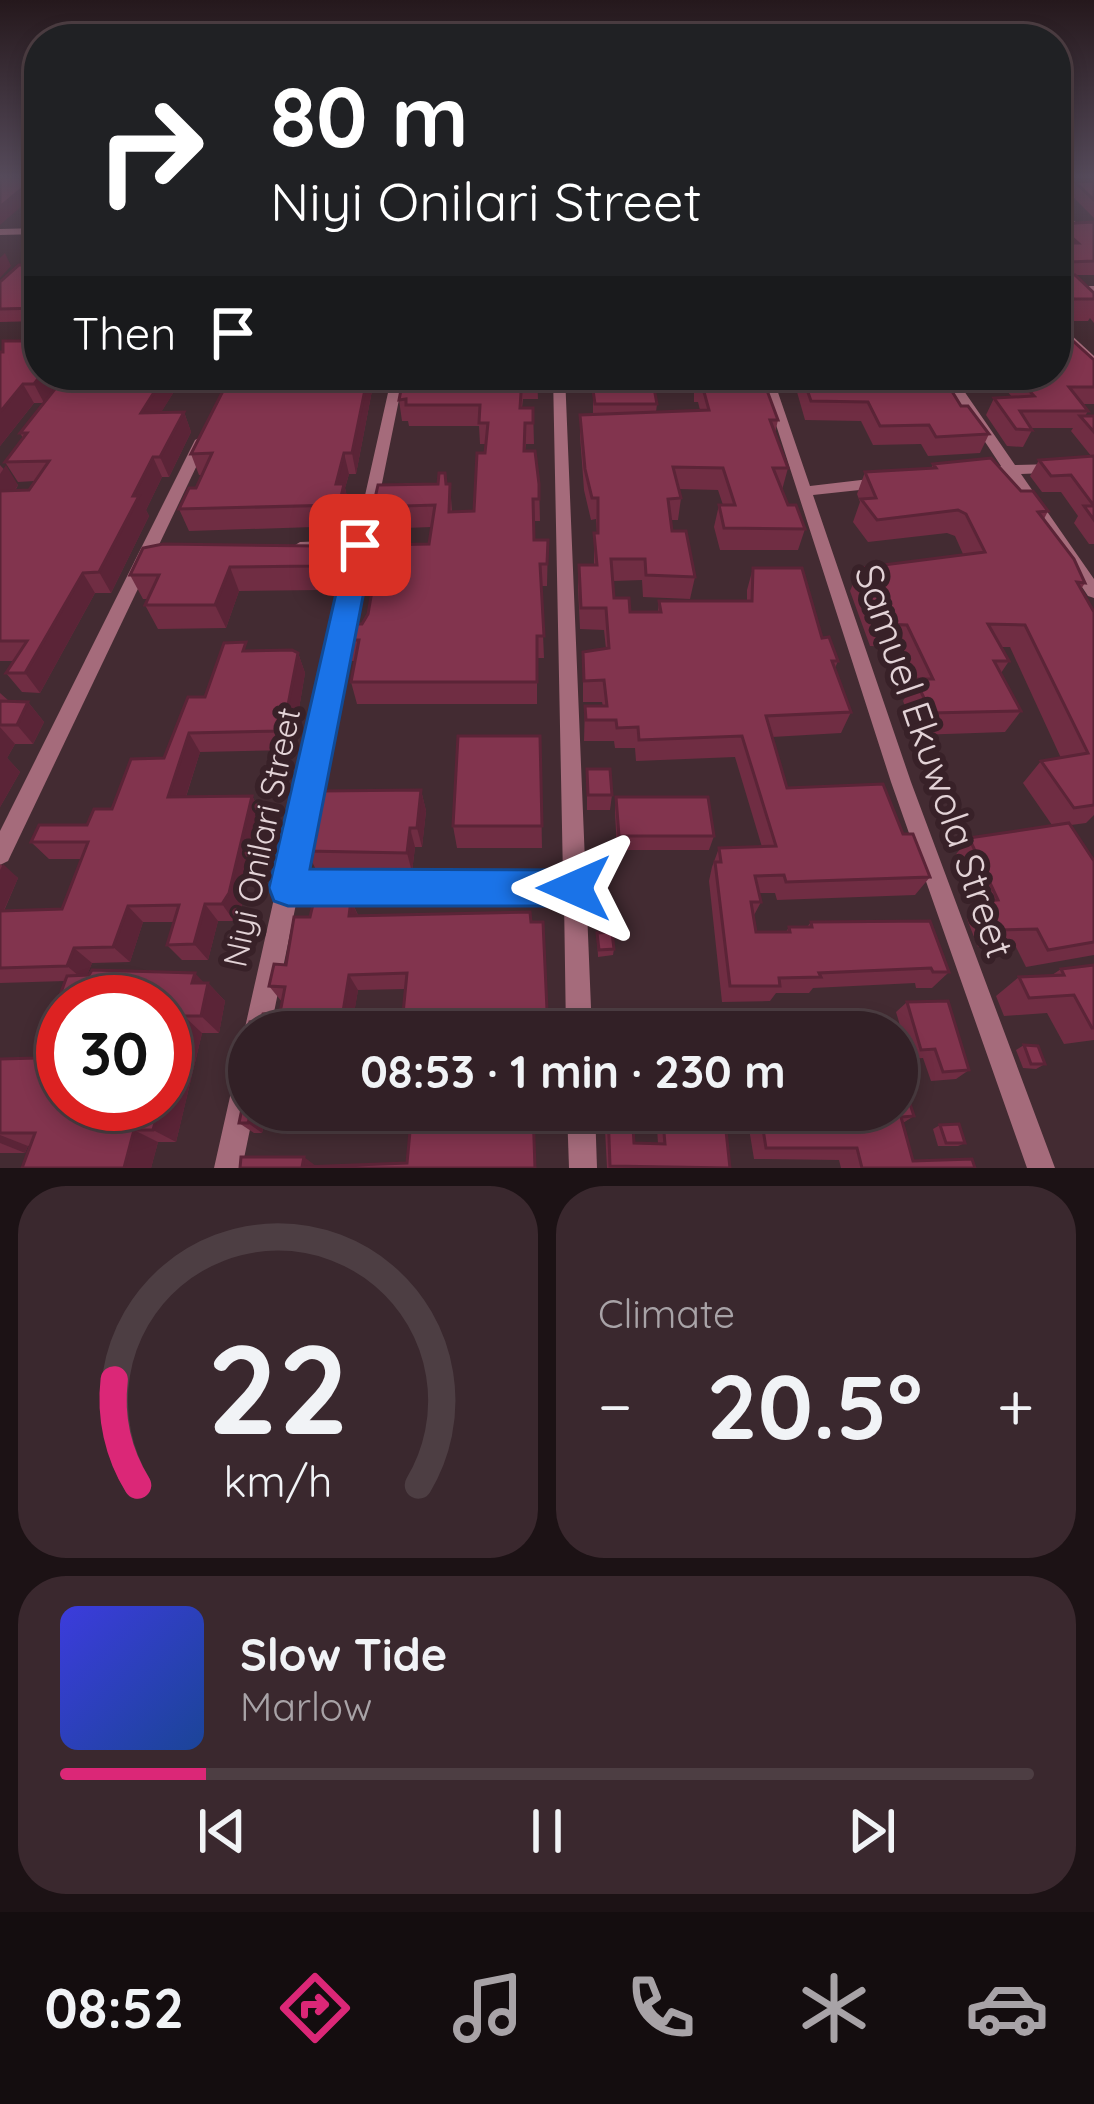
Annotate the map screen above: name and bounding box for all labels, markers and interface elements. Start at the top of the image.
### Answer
text: 80 m [270,63,469,168]
icon: right [72,72,228,228]
text: Niyi Onilari Street [270,167,702,235]
icon: arrive [200,300,266,366]
text: Then [72,305,176,361]
pin [309,494,411,596]
icon: arrive [327,512,393,578]
street label: Samuel Ekuwola Street [845,558,1025,964]
street label: Niyi Onilari Street [214,704,308,970]
position arrow [511,825,637,951]
speed limit sign: 30 [36,975,192,1131]
text: 08:53 · 1 min · 230 m [360,1043,786,1099]
text: Climate [598,1289,735,1338]
text: 22 [207,1309,349,1465]
text: 20.5° [707,1349,923,1462]
text: − [598,1364,632,1447]
text: + [997,1364,1034,1447]
text: km/h [224,1454,332,1508]
text: Slow Tide [240,1626,447,1682]
text: Marlow [240,1682,372,1731]
icon: previous [189,1798,255,1864]
icon: pause [514,1798,580,1864]
icon: next [839,1798,905,1864]
icon: directions [273,1966,357,2050]
icon: music [446,1966,530,2050]
icon: phone [619,1966,703,2050]
icon: climate [792,1966,876,2050]
icon: car [965,1966,1049,2050]
text: 08:52 [45,1974,184,2042]

